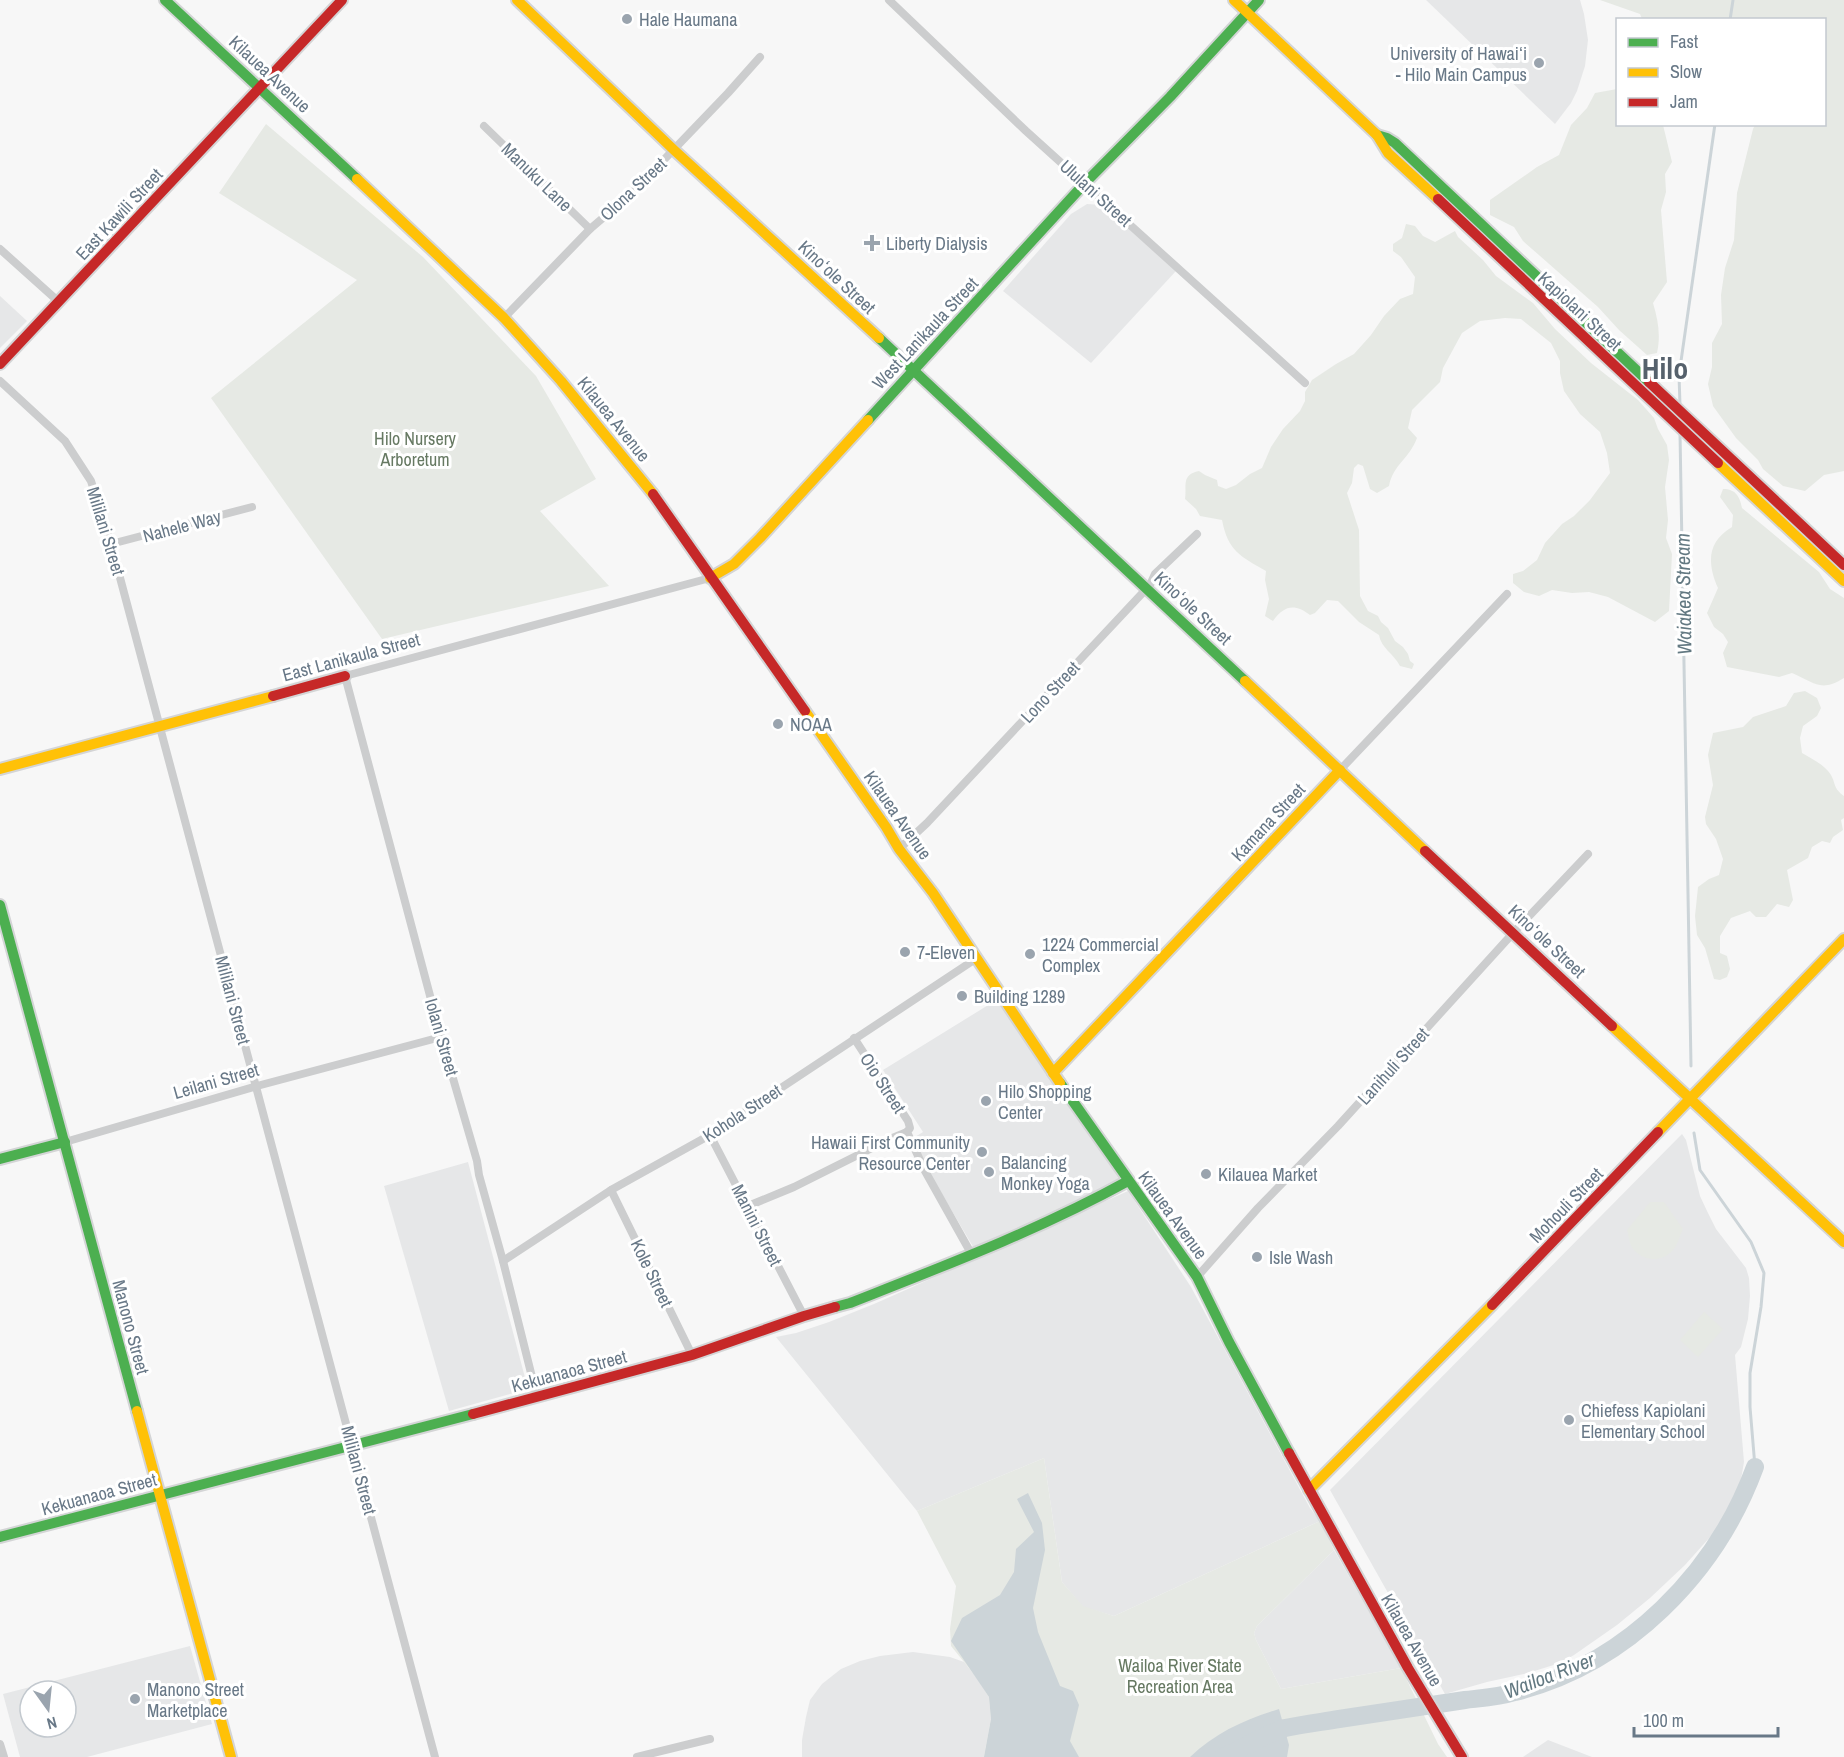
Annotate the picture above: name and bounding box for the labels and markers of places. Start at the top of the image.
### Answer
place label: Hale Haumana [639,7,737,32]
marker: Hale Haumana [620,12,634,26]
place label: University of Hawaiʻi - Hilo Main Campus [1390,41,1527,87]
marker: University of Hawaiʻi - Hilo Main Campus [1532,56,1546,70]
place label: Liberty Dialysis [886,231,988,256]
marker: Liberty Dialysis [863,234,881,252]
place label: NOAA [790,712,832,737]
marker: NOAA [771,717,785,731]
place label: 1224 Commercial Complex [1042,932,1158,978]
place label: 7-Eleven [917,940,975,965]
marker: 7-Eleven [898,945,912,959]
marker: 1224 Commercial Complex [1023,947,1037,961]
place label: Building 1289 [974,984,1065,1009]
marker: Building 1289 [955,989,969,1003]
place label: Hilo Shopping Center [998,1079,1092,1125]
marker: Hilo Shopping Center [979,1094,993,1108]
place label: Hawaii First Community Resource Center [811,1130,971,1176]
marker: Hawaii First Community Resource Center [975,1145,989,1159]
place label: Balancing Monkey Yoga [1001,1150,1090,1196]
place label: Kilauea Market [1218,1162,1317,1187]
marker: Balancing Monkey Yoga [982,1165,996,1179]
marker: Kilauea Market [1199,1167,1213,1181]
place label: Isle Wash [1269,1245,1333,1270]
marker: Isle Wash [1250,1250,1264,1264]
place label: Chiefess Kapiolani Elementary School [1581,1398,1706,1444]
marker: Chiefess Kapiolani Elementary School [1562,1413,1576,1427]
place label: Manono Street Marketplace [147,1677,244,1723]
marker: Manono Street Marketplace [128,1692,142,1706]

